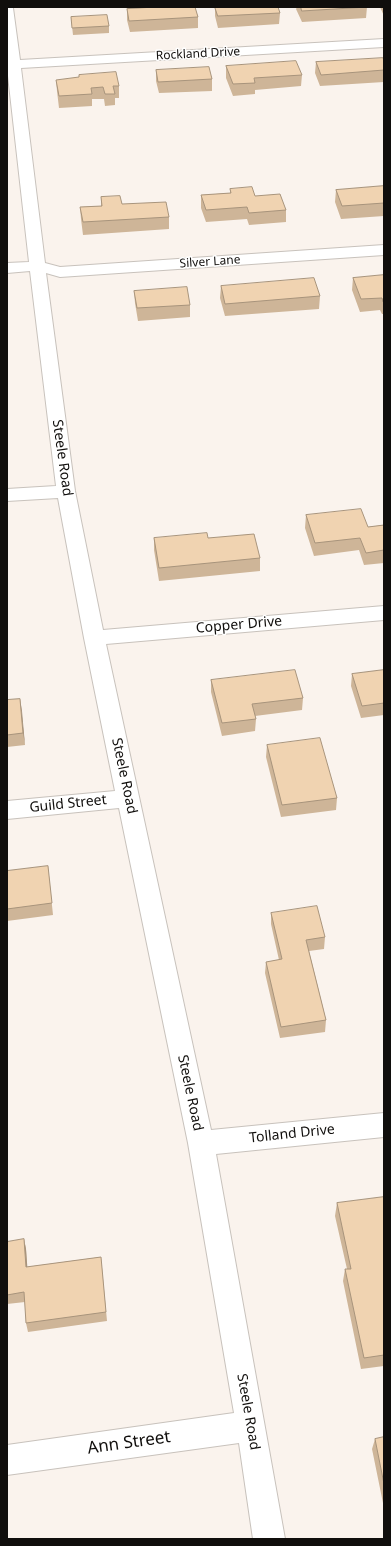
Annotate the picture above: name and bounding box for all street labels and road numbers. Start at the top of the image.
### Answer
street label: Rockland Drive [156,45,240,63]
street label: Silver Lane [179,253,241,271]
street label: Steele Road [48,419,76,497]
street label: Copper Drive [195,613,283,637]
street label: Steele Road [108,736,140,816]
street label: Guild Street [29,792,107,816]
street label: Steele Road [174,1053,206,1133]
street label: Tolland Drive [248,1121,336,1147]
street label: Steele Road [233,1372,263,1452]
street label: Ann Street [86,1427,172,1459]

